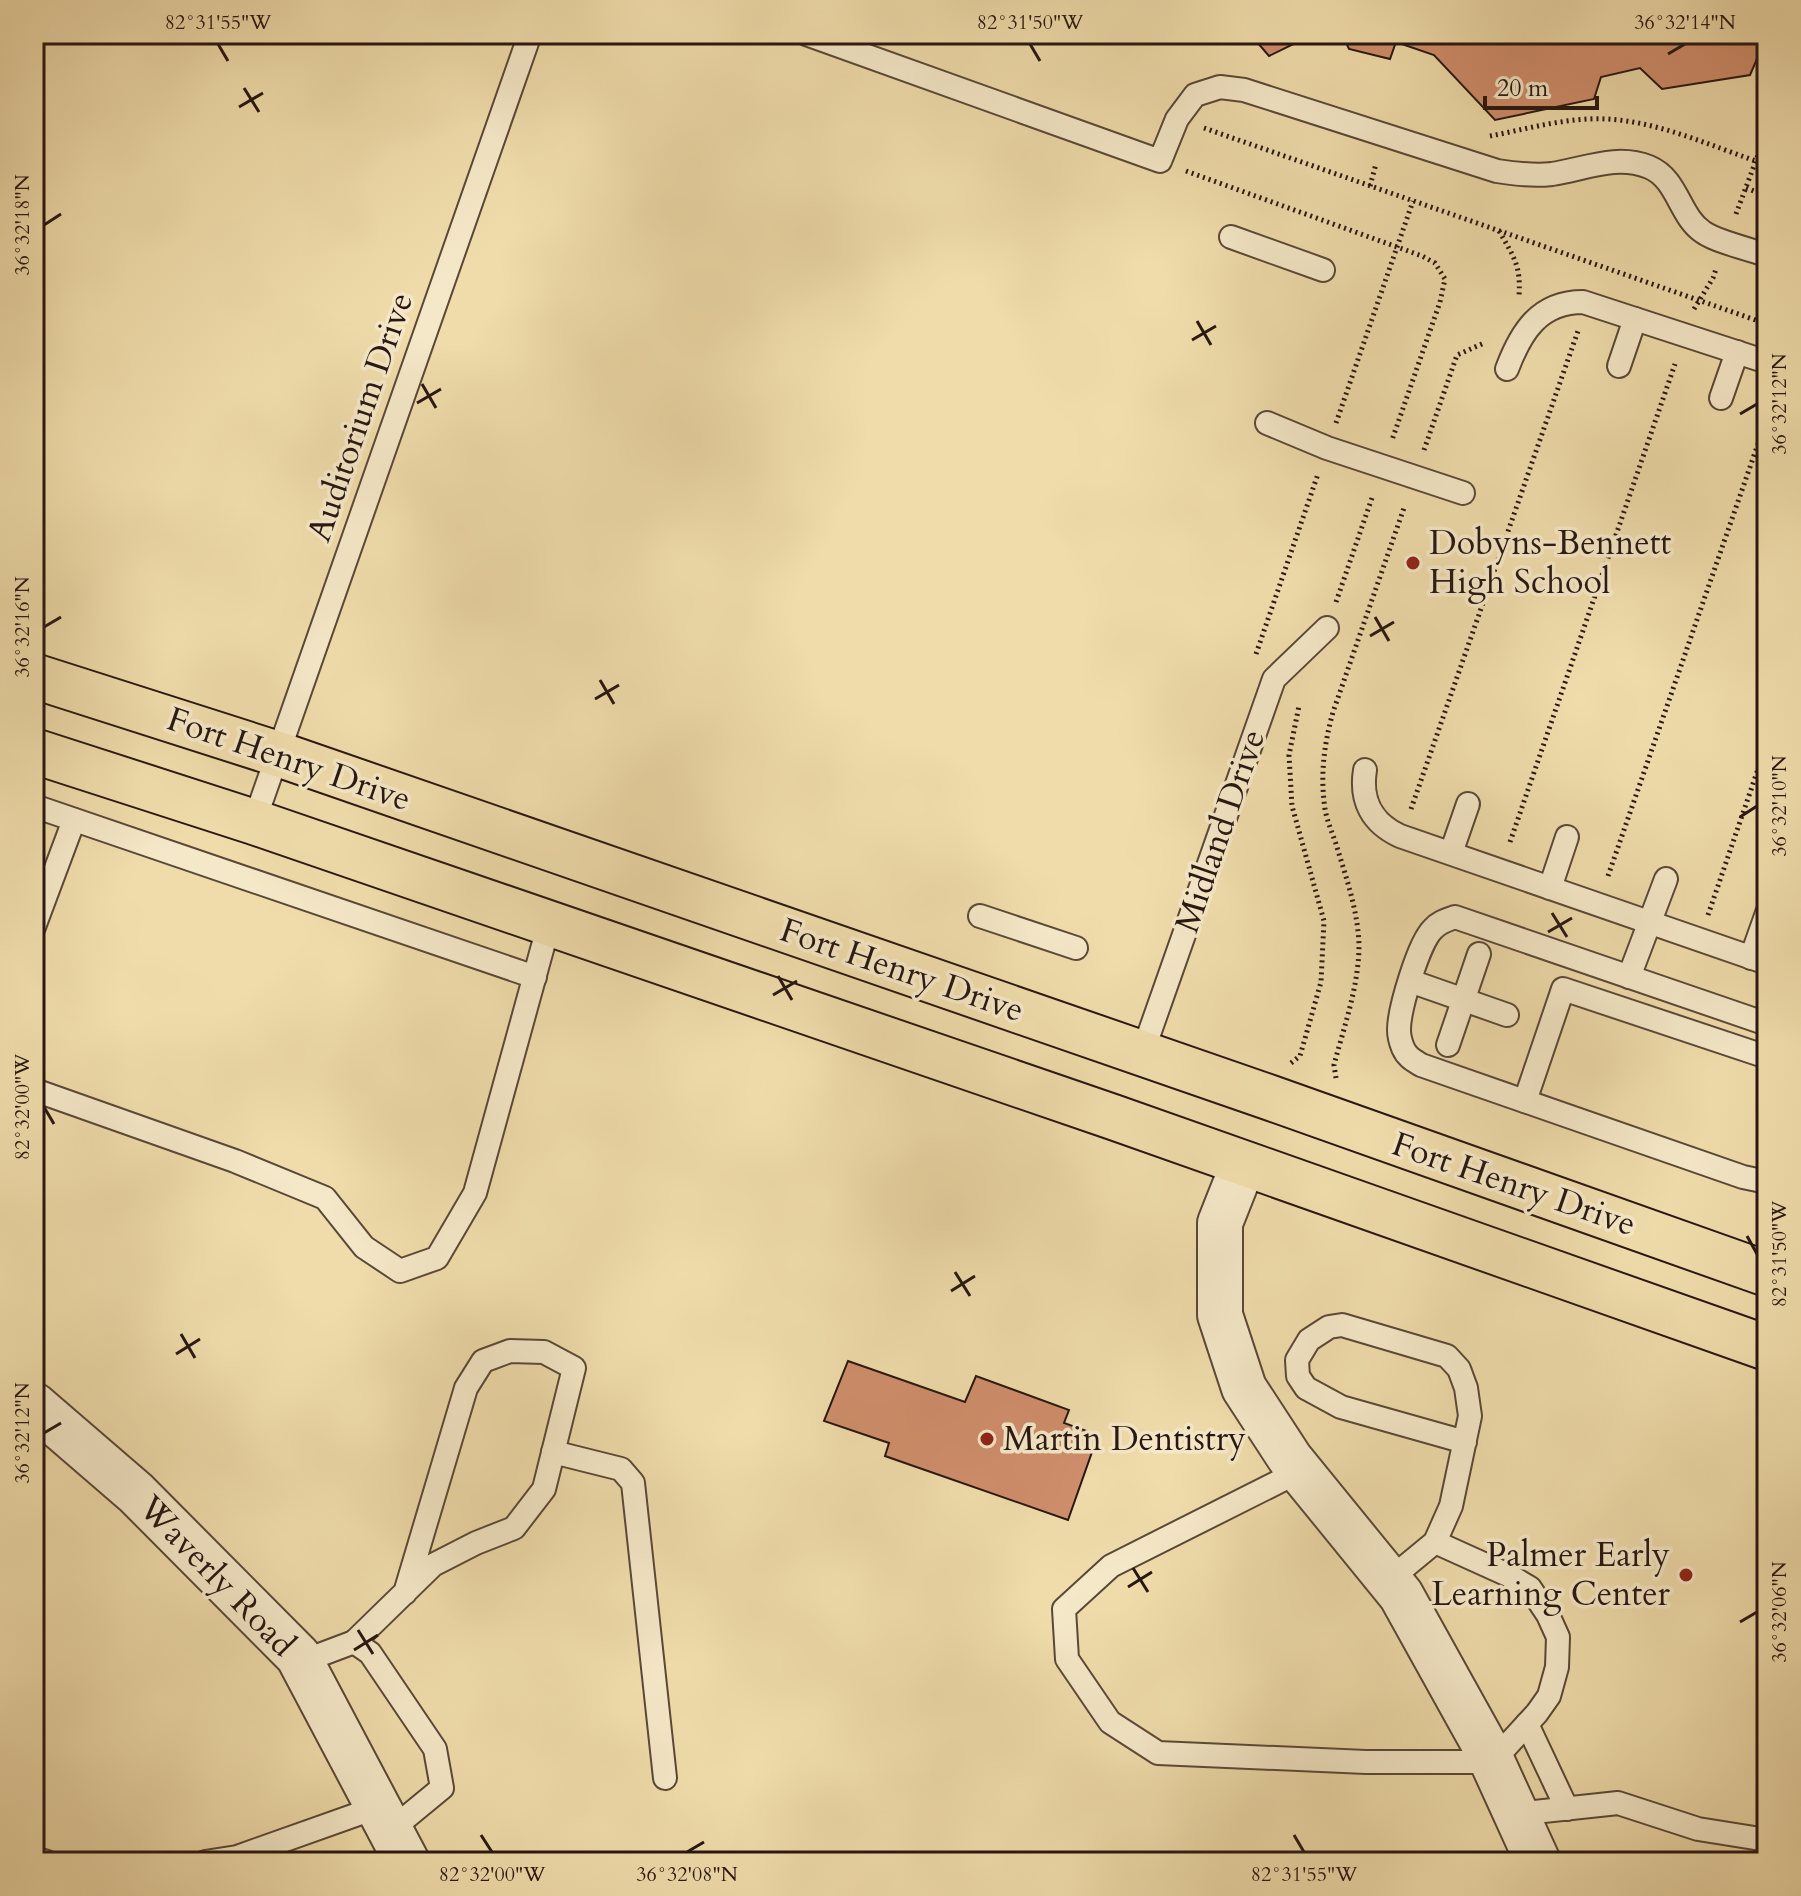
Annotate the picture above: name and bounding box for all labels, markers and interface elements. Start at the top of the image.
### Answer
text: 82°31'55"W [165,9,272,36]
text: 82°31'50"W [977,9,1084,36]
text: 36°32'14"N [1634,9,1736,36]
scale bar [1485,60,1597,110]
text: 20 m [1497,72,1549,105]
text: 36°32'18"N [9,174,36,276]
street label: Auditorium Drive [296,286,424,548]
text: 36°32'12"N [1766,353,1793,455]
place label: Dobyns-Bennett High School [1429,520,1671,605]
marker: Dobyns-Bennett High School [1404,554,1422,572]
text: 36°32'16"N [9,576,36,678]
street label: Fort Henry Drive [161,696,417,822]
street label: Midland Drive [1164,723,1276,939]
text: 36°32'10"N [1766,755,1793,857]
street label: Fort Henry Drive [774,907,1030,1033]
text: 82°32'00"W [9,1053,36,1160]
street label: Fort Henry Drive [1386,1121,1642,1247]
text: 82°31'50"W [1766,1200,1793,1307]
text: 36°32'12"N [9,1382,36,1484]
place label: Martin Dentistry [1003,1416,1246,1462]
marker: Martin Dentistry [978,1430,996,1448]
street label: Waverly Road [128,1485,306,1667]
place label: Palmer Early Learning Center [1431,1532,1671,1617]
text: 36°32'06"N [1766,1561,1793,1663]
marker: Palmer Early Learning Center [1677,1566,1695,1584]
text: 82°32'00"W [439,1861,546,1888]
text: 36°32'08"N [636,1861,738,1888]
text: 82°31'55"W [1251,1861,1358,1888]

